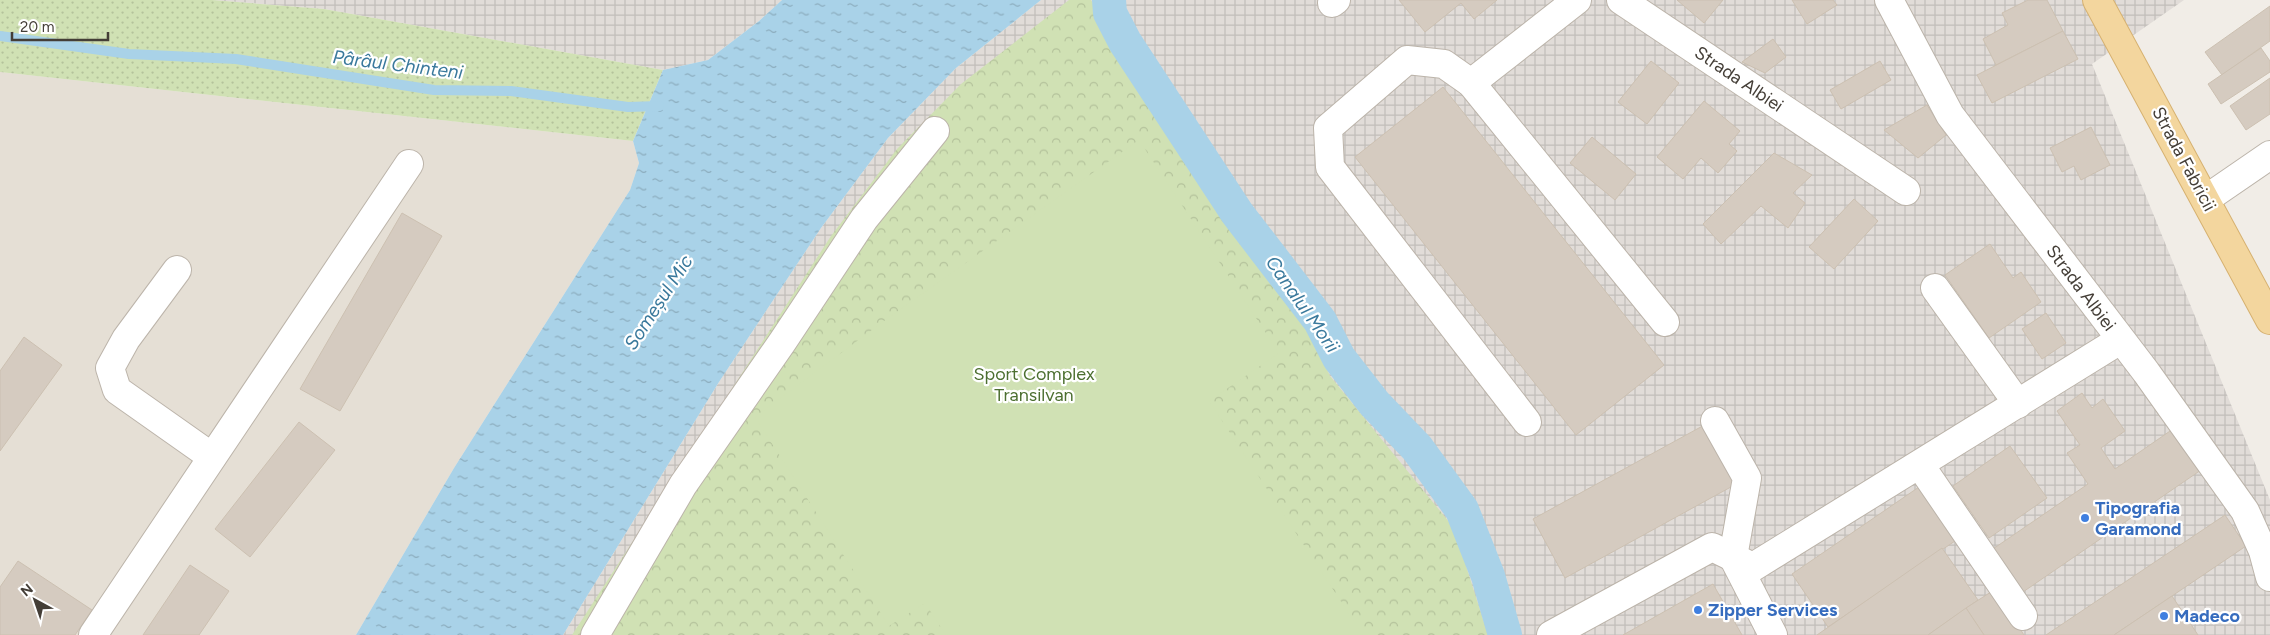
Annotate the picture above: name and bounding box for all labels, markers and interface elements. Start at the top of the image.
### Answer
scale bar [12,10,109,42]
text: 20 m [20,18,54,36]
street label: Strada Albiei [1690,41,1788,117]
water label: Pârâul Chinteni [331,45,465,84]
street label: Strada Fabricii [2147,103,2221,215]
street label: Strada Albiei [2041,241,2121,335]
water label: Someșul Mic [619,250,698,354]
water label: Canalul Morii [1261,251,1345,358]
park label: Sport Complex Transilvan [973,363,1095,406]
place label: Tipografia Garamond [2095,497,2181,540]
marker: Tipografia Garamond [2079,512,2091,524]
north arrow [10,575,60,625]
text: N [17,580,37,600]
place label: Zipper Services [1708,599,1838,621]
marker: Zipper Services [1692,604,1704,616]
place label: Madeco [2174,605,2240,627]
marker: Madeco [2158,610,2170,622]

